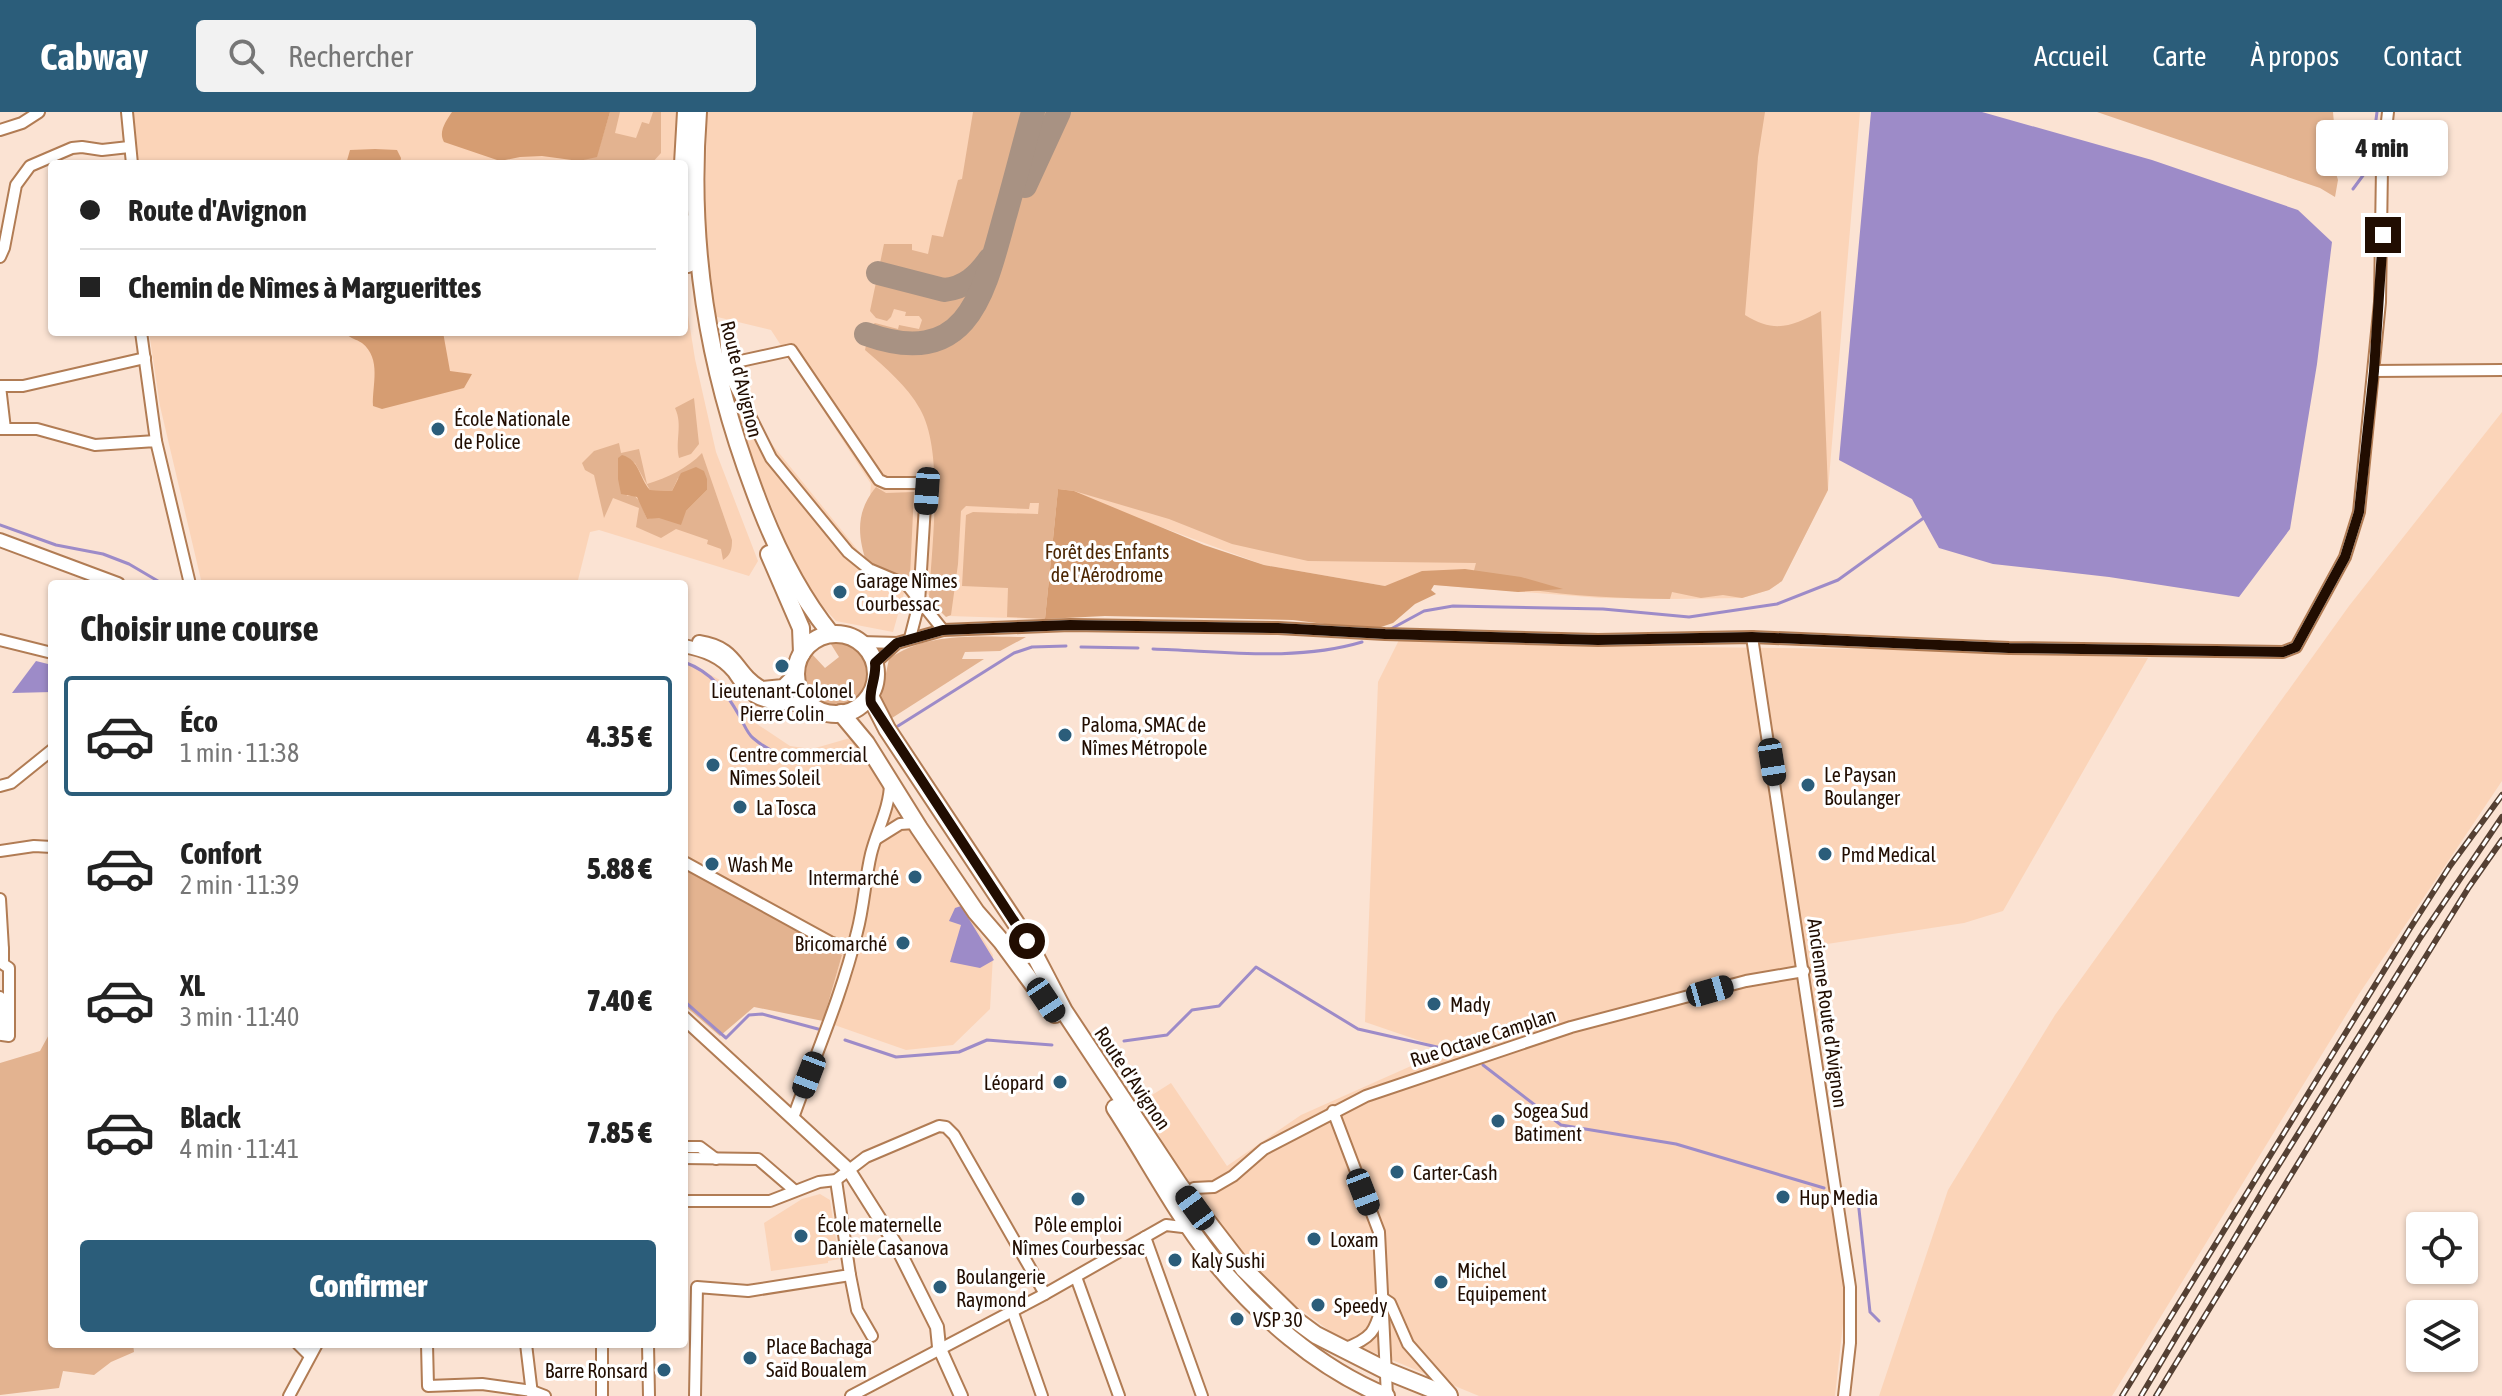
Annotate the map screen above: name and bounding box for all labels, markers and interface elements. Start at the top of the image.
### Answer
search box [196,20,756,92]
icon: search [224,34,268,78]
text: Cabway [40,35,148,78]
text: Rechercher [288,39,413,73]
text: Accueil [2034,40,2108,72]
text: Carte [2152,40,2207,72]
text: À propos [2251,40,2339,72]
text: Contact [2383,40,2462,72]
callout: 4 min [2317,119,2449,175]
text: 4 min [2355,133,2409,163]
text: Route d'Avignon [128,193,307,227]
route end [2365,217,2401,253]
text: Chemin de Nîmes à Marguerittes [128,270,481,304]
street label: Route d'Avignon [716,318,768,440]
place label: École Nationale de Police [454,407,570,453]
marker: École Nationale de Police [429,420,447,438]
car [913,466,941,516]
park label: Forêt des Enfants de l'Aérodrome [1045,540,1169,586]
place label: Garage Nîmes Courbessac [856,569,958,615]
marker: Garage Nîmes Courbessac [831,583,849,601]
text: Choisir une course [80,607,319,649]
marker: Lieutenant-Colonel Pierre Colin [773,657,791,675]
place label: Lieutenant-Colonel Pierre Colin [711,679,854,725]
icon: car [84,700,156,772]
text: Éco [180,704,218,738]
place label: Paloma, SMAC de Nîmes Métropole [1081,713,1207,759]
text: 4.35 € [587,719,652,753]
marker: Paloma, SMAC de Nîmes Métropole [1056,726,1074,744]
car [1756,736,1788,788]
text: 1 min · 11:38 [180,738,299,768]
place label: Centre commercial Nîmes Soleil [729,743,868,789]
marker: Centre commercial Nîmes Soleil [704,756,722,774]
place label: Le Paysan Boulanger [1824,763,1901,809]
marker: Le Paysan Boulanger [1799,776,1817,794]
place label: La Tosca [756,796,817,819]
marker: La Tosca [731,798,749,816]
icon: car [84,832,156,904]
text: Confort [180,836,262,870]
place label: Pmd Medical [1841,843,1937,866]
marker: Pmd Medical [1816,845,1834,863]
text: 5.88 € [587,851,652,885]
place label: Wash Me [728,853,793,876]
marker: Wash Me [703,855,721,873]
place label: Intermarché [808,866,899,889]
marker: Intermarché [906,868,924,886]
text: 2 min · 11:39 [180,870,299,900]
street label: Ancienne Route d'Avignon [1803,917,1853,1109]
route start [1009,923,1045,959]
place label: Bricomarché [794,932,887,955]
marker: Bricomarché [894,934,912,952]
icon: car [84,964,156,1036]
text: XL [180,968,205,1002]
car [1023,973,1069,1027]
car [1684,973,1736,1009]
text: 7.40 € [587,983,652,1017]
place label: Mady [1450,993,1490,1016]
marker: Mady [1425,995,1443,1013]
text: 3 min · 11:40 [180,1002,299,1032]
street label: Rue Octave Camplan [1407,1003,1559,1071]
street label: Route d'Avignon [1090,1022,1176,1134]
car [789,1048,829,1102]
place label: Léopard [984,1071,1044,1094]
marker: Léopard [1051,1073,1069,1091]
icon: car [84,1096,156,1168]
place label: Sogea Sud Batiment [1514,1099,1589,1145]
text: Black [180,1100,240,1134]
marker: Sogea Sud Batiment [1489,1112,1507,1130]
text: 7.85 € [587,1115,652,1149]
text: 4 min · 11:41 [180,1134,299,1164]
place label: Carter-Cash [1413,1161,1498,1184]
marker: Carter-Cash [1388,1163,1406,1181]
car [1343,1165,1383,1219]
car [1171,1182,1219,1234]
place label: Hup Media [1799,1186,1878,1209]
marker: Hup Media [1774,1188,1792,1206]
marker: Pôle emploi Nîmes Courbessac [1069,1190,1087,1208]
map controls [2406,1212,2478,1372]
button: locate [2406,1212,2478,1284]
place label: École maternelle Danièle Casanova [817,1213,949,1259]
place label: Pôle emploi Nîmes Courbessac [1011,1213,1145,1259]
marker: École maternelle Danièle Casanova [792,1227,810,1245]
place label: Loxam [1330,1228,1379,1251]
marker: Loxam [1305,1230,1323,1248]
button: Confirmer [80,1240,656,1332]
place label: Kaly Sushi [1191,1249,1265,1272]
marker: Kaly Sushi [1166,1251,1184,1269]
place label: Michel Equipement [1457,1259,1547,1305]
place label: Boulangerie Raymond [956,1265,1046,1311]
marker: Michel Equipement [1432,1273,1450,1291]
marker: Boulangerie Raymond [931,1278,949,1296]
place label: Speedy [1334,1294,1388,1317]
marker: Speedy [1309,1296,1327,1314]
button: layers [2406,1300,2478,1372]
place label: VSP 30 [1253,1308,1303,1331]
marker: VSP 30 [1228,1310,1246,1328]
place label: Place Bachaga Saïd Boualem [766,1335,872,1381]
marker: Place Bachaga Saïd Boualem [741,1349,759,1367]
place label: Barre Ronsard [545,1359,648,1382]
marker: Barre Ronsard [655,1361,673,1379]

